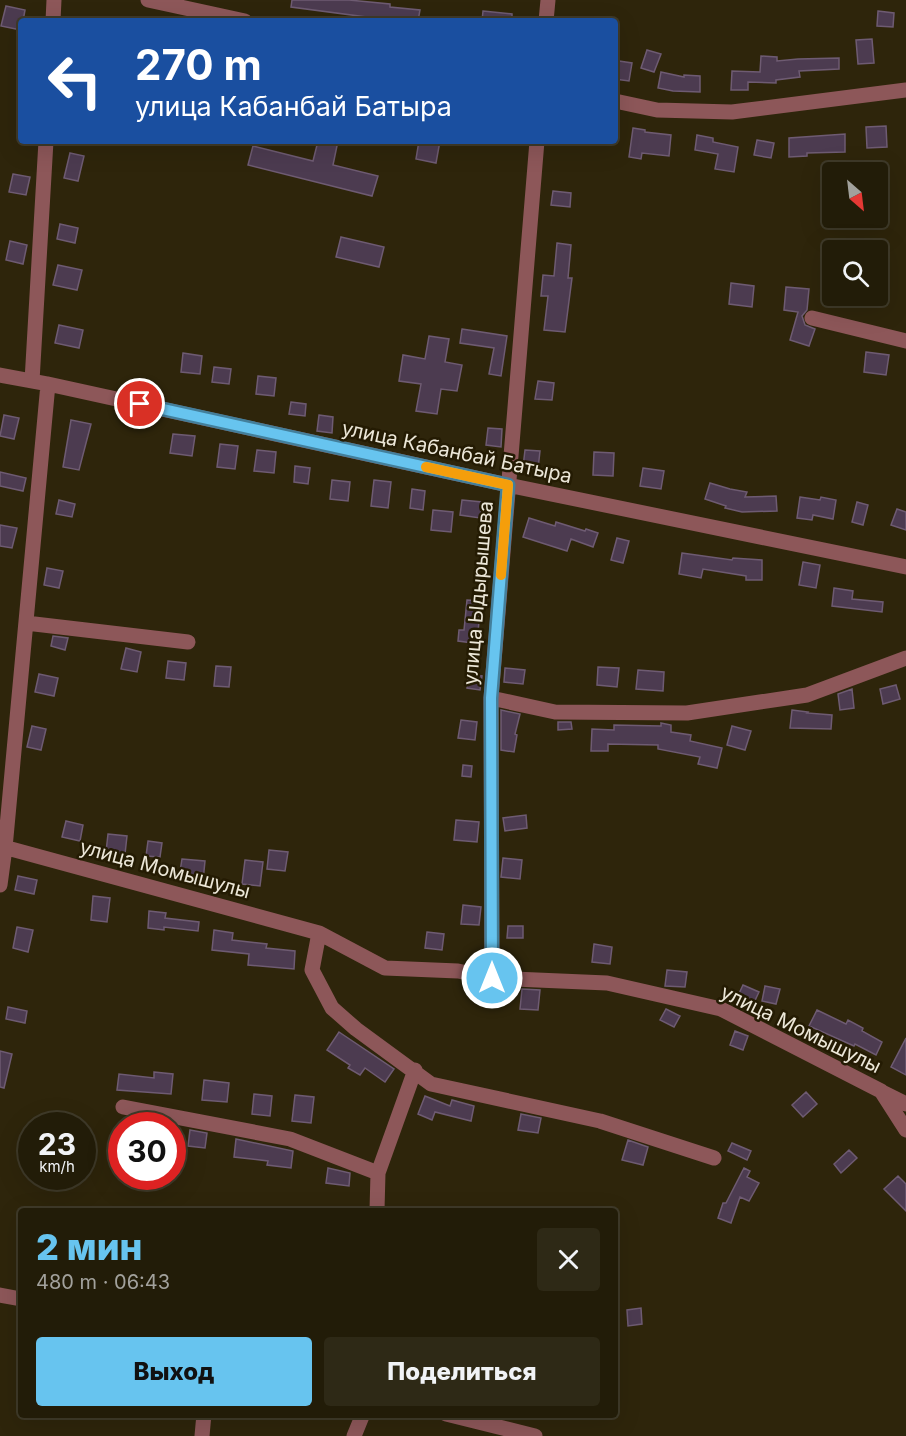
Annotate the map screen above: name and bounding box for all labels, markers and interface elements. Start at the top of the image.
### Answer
text: 270 m [135,39,262,90]
icon: left [36,42,114,120]
text: улица Кабанбай Батыра [135,90,452,123]
north arrow [822,162,888,228]
map controls [822,162,888,306]
button: search [822,240,888,306]
pin [114,378,165,429]
icon: arrive [123,387,156,420]
street label: улица Кабанбай Батыра [340,416,574,488]
street label: улица Ыдырышева [458,500,498,686]
street label: улица Момышулы [77,835,253,903]
position arrow [460,946,524,1010]
street label: улица Момышулы [717,980,885,1078]
speed limit sign: 30 [108,1112,186,1190]
text: 23 [38,1126,76,1162]
text: km/h [39,1157,75,1176]
text: 2 мин [36,1225,142,1269]
button: close [537,1228,600,1291]
text: 480 m · 06:43 [36,1270,170,1294]
button: Выход [36,1337,312,1406]
button: Поделиться [324,1337,600,1406]

